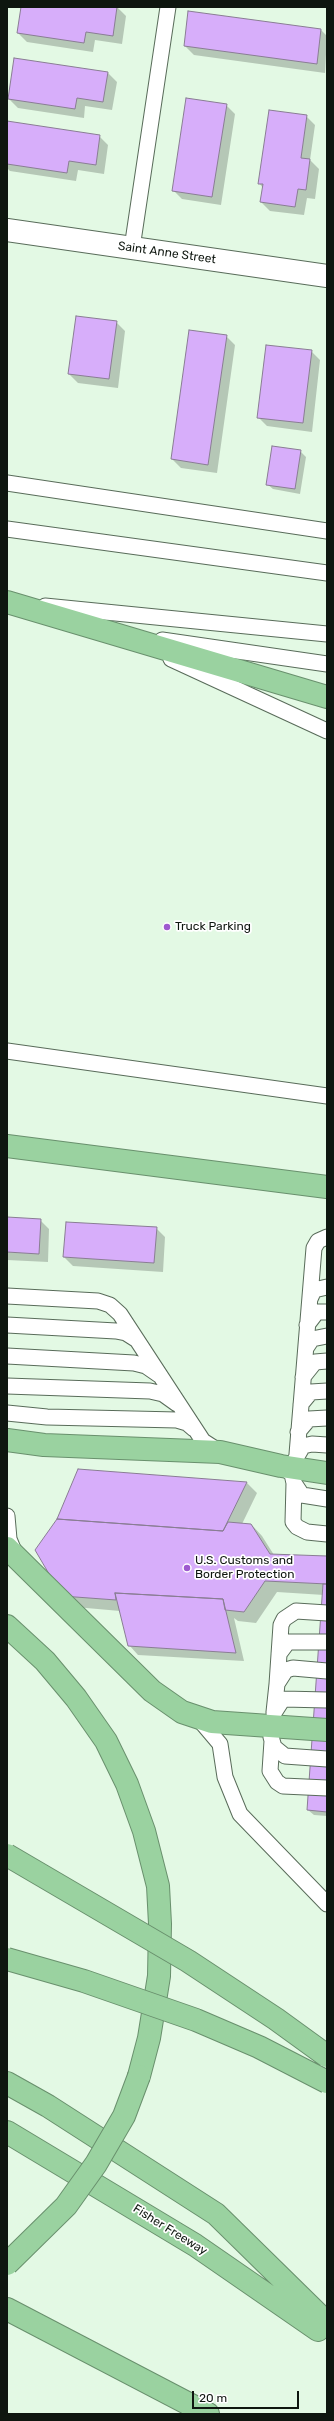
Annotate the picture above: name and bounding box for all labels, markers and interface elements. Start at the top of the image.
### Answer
street label: Saint Anne Street [117,239,217,267]
place label: Truck Parking [175,920,251,934]
marker: Truck Parking [162,922,172,932]
place label: U.S. Customs and Border Protection [195,1554,294,1582]
marker: U.S. Customs and Border Protection [182,1563,192,1573]
street label: Fisher Freeway [130,2201,210,2259]
scale bar [194,2383,301,2409]
text: 20 m [199,2391,227,2405]

